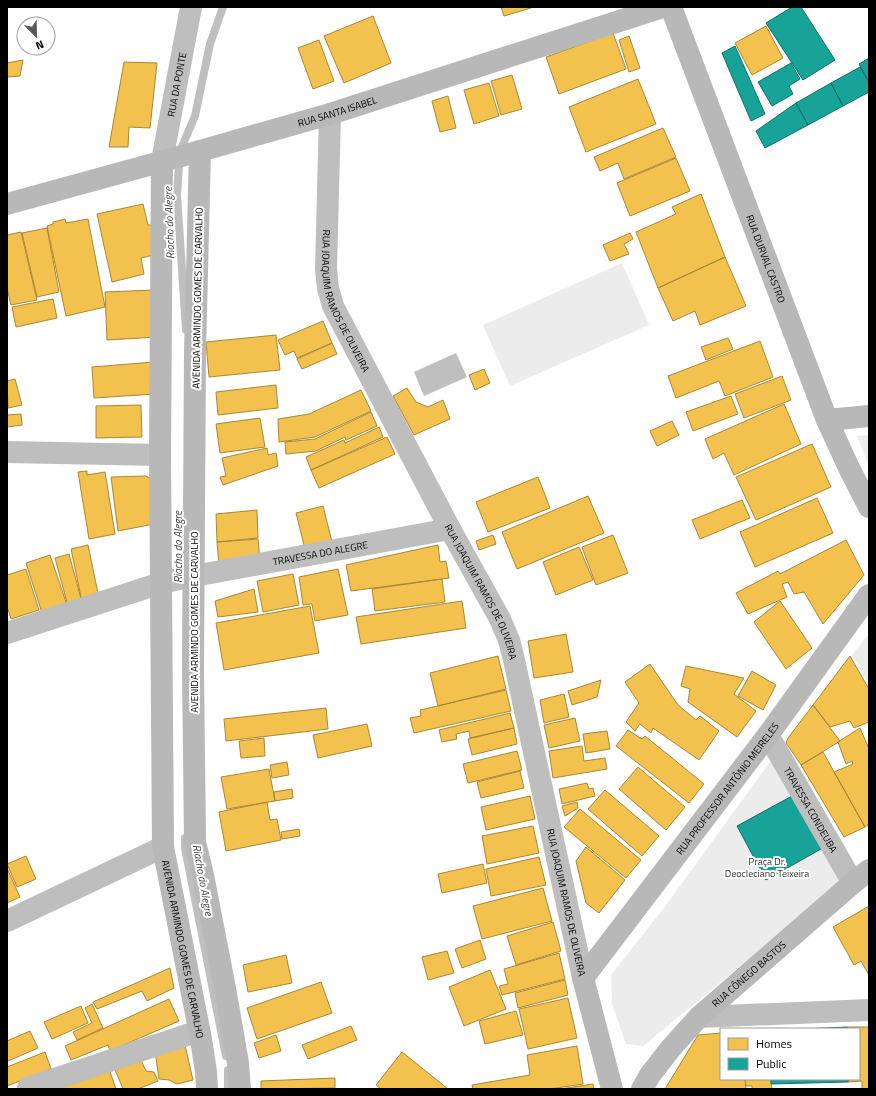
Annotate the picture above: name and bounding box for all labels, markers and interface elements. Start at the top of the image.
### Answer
north arrow [16,16,56,56]
text: N [33,36,47,54]
street label: RUA DA PONTE [164,50,190,118]
street label: RUA SANTA ISABEL [296,92,379,131]
water label: Riacho do Alegre [160,186,178,259]
street label: AVENIDA ARMINDO GOMES DE CARVALHO [188,207,207,389]
street label: RUA DURVAL CASTRO [742,213,789,305]
street label: RUA JOAQUIM RAMOS DE OLIVEIRA [318,229,373,375]
water label: Riacho do Alegre [170,510,186,583]
street label: RUA JOAQUIM RAMOS DE OLIVEIRA [441,521,521,661]
street label: AVENIDA ARMINDO GOMES DE CARVALHO [187,531,202,713]
street label: TRAVESSA DO ALEGRE [271,537,370,569]
street label: RUA PROFESSOR ANTÔNIO MEIRELES [673,720,783,858]
street label: TRAVESSA CONDEUBA [780,764,841,855]
street label: RUA JOAQUIM RAMOS DE OLIVEIRA [543,827,589,978]
water label: Riacho do Alegre [189,843,217,918]
park label: Praça Dr. Deocleciano Teixeira [725,854,809,881]
street label: AVENIDA ARMINDO GOMES DE CARVALHO [158,859,208,1040]
street label: RUA CÔNEGO BASTOS [709,937,790,1011]
legend [720,1028,860,1080]
text: Homes [756,1034,792,1053]
text: Public [756,1054,786,1073]

